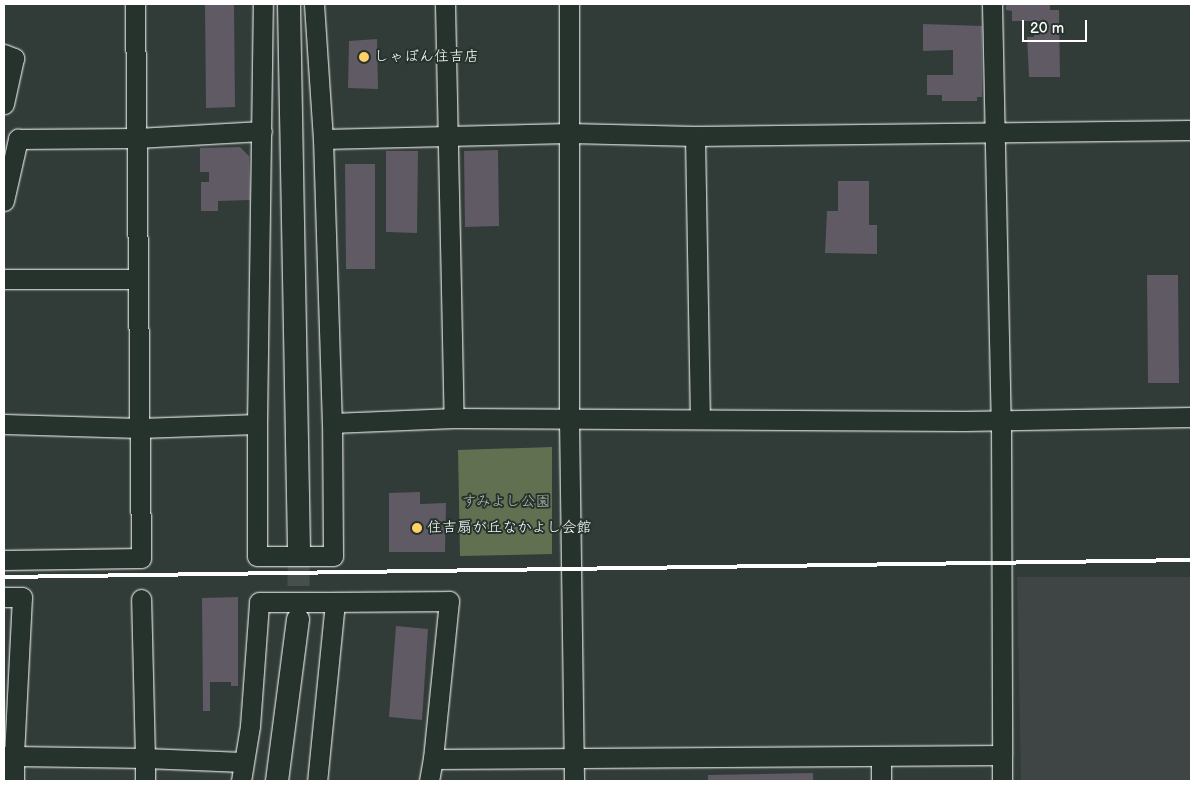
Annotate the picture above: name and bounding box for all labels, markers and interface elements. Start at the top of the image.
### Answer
scale bar [1025,10,1090,42]
text: 20 m [1030,19,1064,38]
place label: しゃぼん住吉店 [374,48,479,66]
marker: しゃぼん住吉店 [358,51,370,63]
park label: すみよし公園 [461,493,551,511]
place label: 住吉扇が丘なかよし会館 [427,519,592,537]
marker: 住吉扇が丘なかよし会館 [411,522,423,534]

